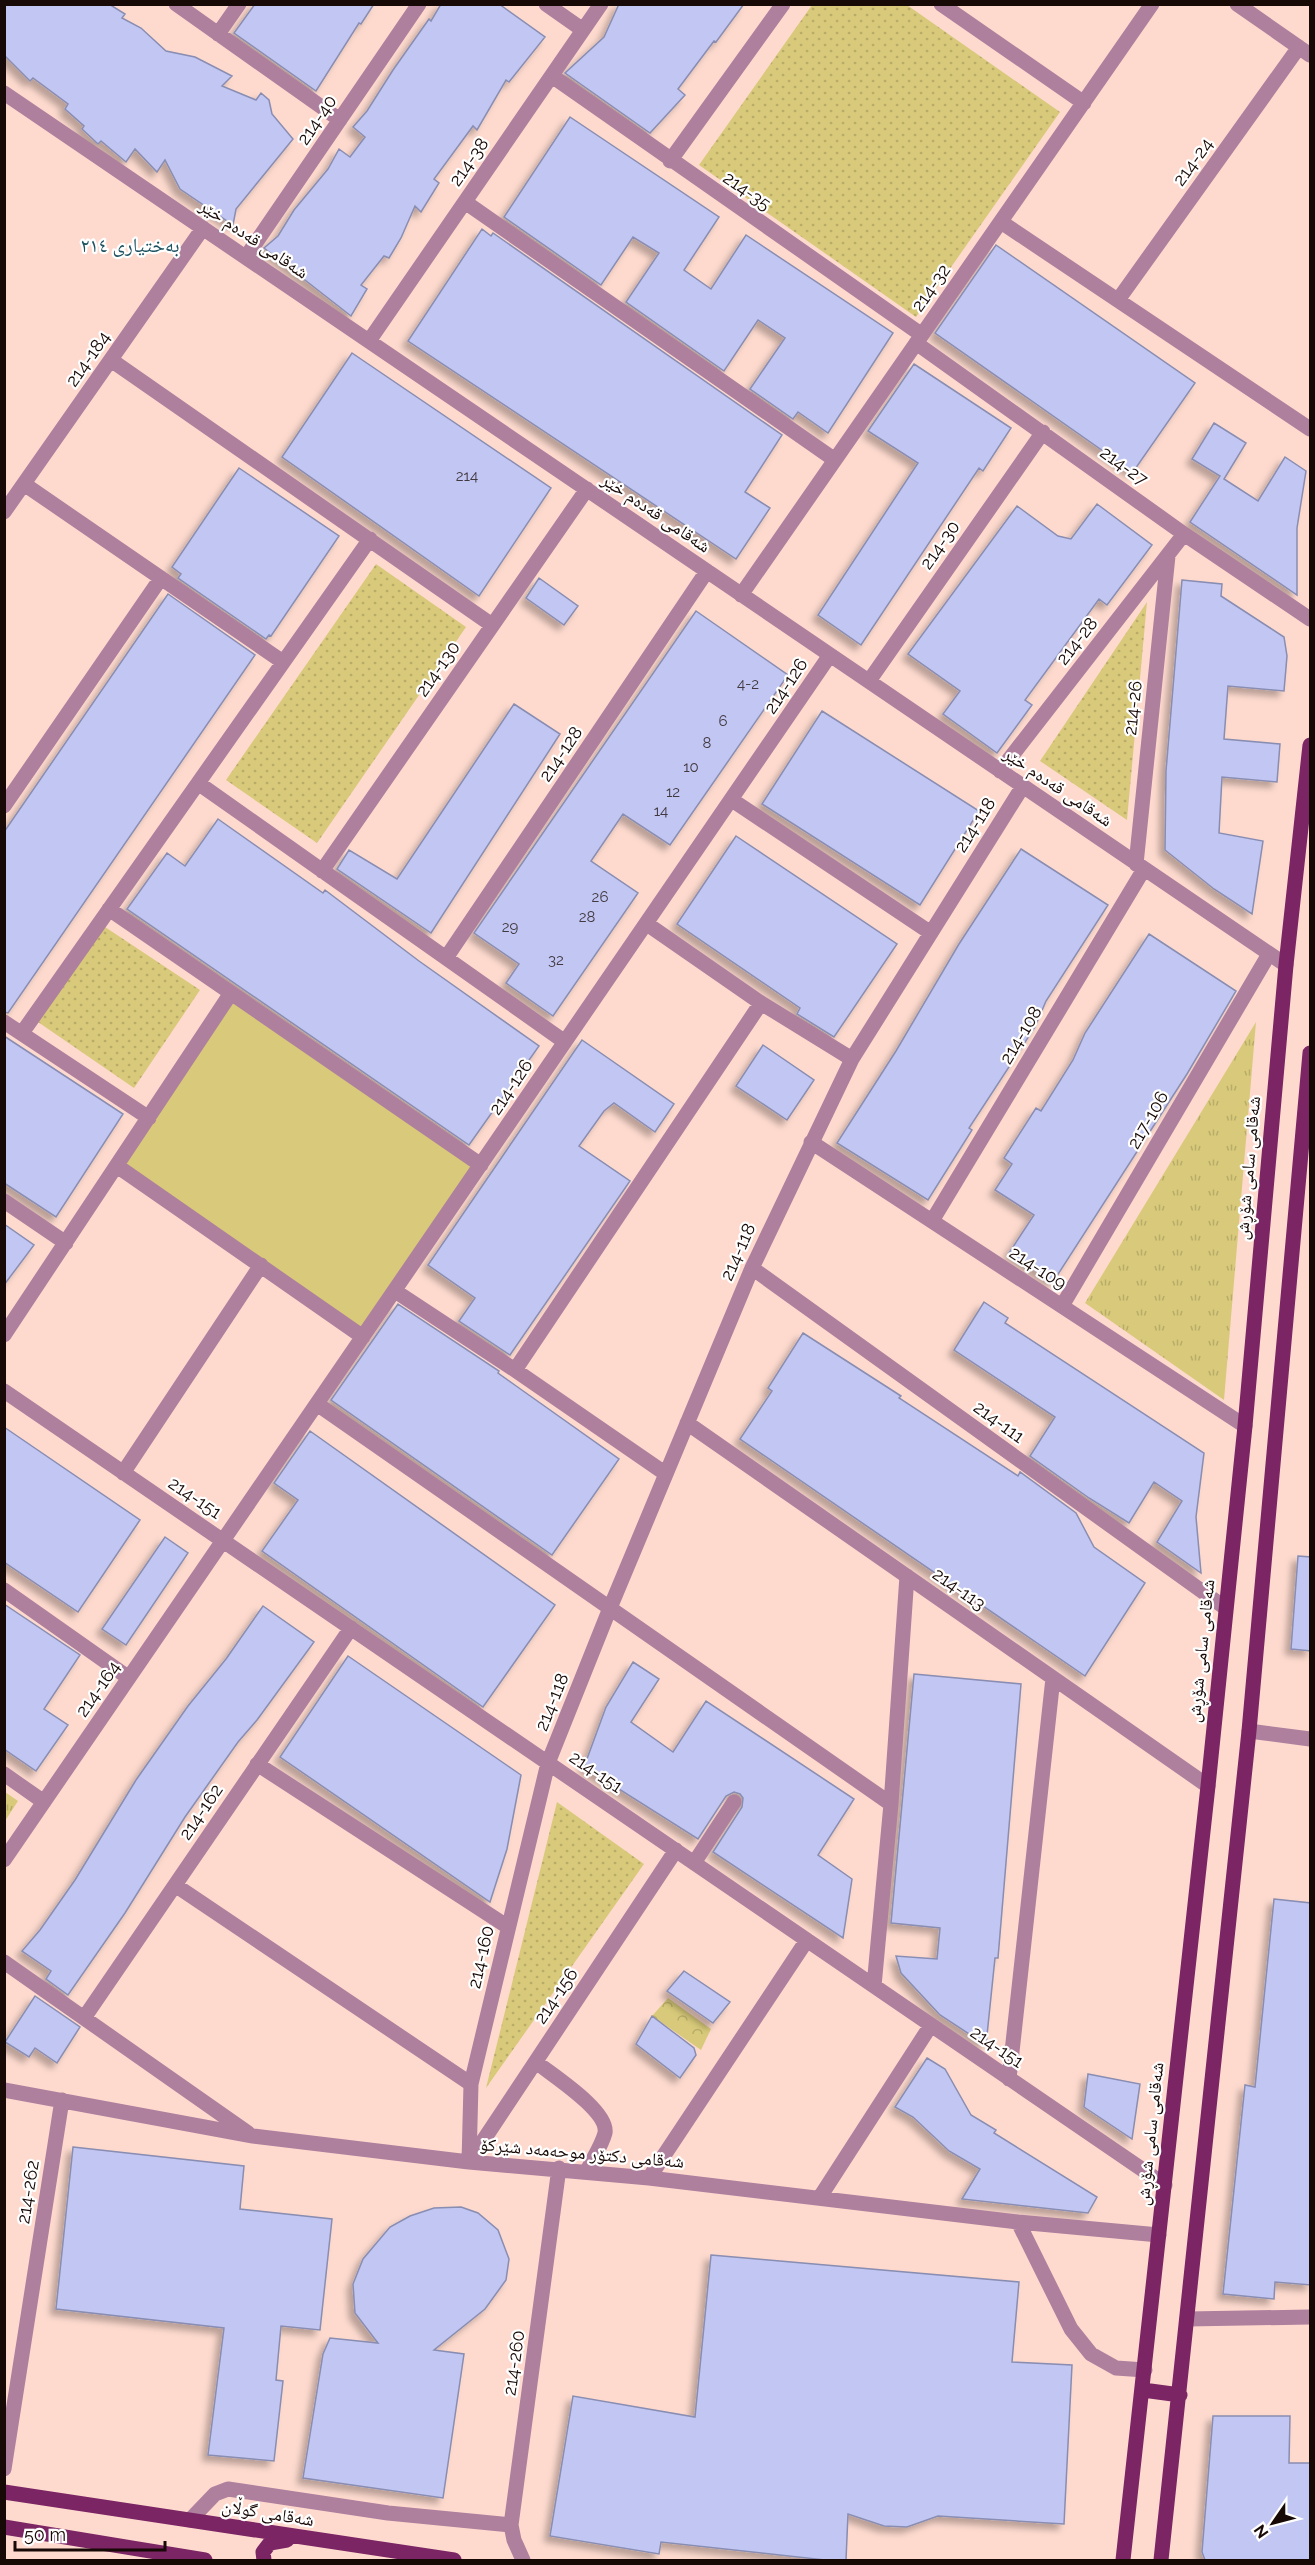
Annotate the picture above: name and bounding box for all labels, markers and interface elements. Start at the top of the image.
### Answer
street label: 214-40 [292,91,341,148]
street label: 214-38 [444,134,493,190]
street label: 214-24 [1168,134,1217,190]
street label: 214-35 [719,167,775,215]
street label: شەقامی قەدەم خێر [194,194,313,284]
district label: بەختیاری ٢١٤ [81,233,179,257]
street label: 214-32 [907,260,954,315]
street label: 214-184 [61,327,114,390]
street label: 214-27 [1097,441,1152,490]
house number: 214 [456,467,478,485]
street label: شەقامی قەدەم خێر [596,468,715,558]
street label: 214-30 [915,516,964,573]
street label: 214-28 [1052,613,1102,669]
street label: 214-130 [411,637,464,700]
street label: 214-126 [759,654,812,717]
house number: 4-2 [737,675,759,693]
street label: 214-26 [1119,680,1146,736]
house number: 6 [718,712,728,730]
street label: 214-128 [535,722,587,785]
house number: 8 [703,734,712,752]
street label: شەقامی قەدەم خێر [998,742,1117,832]
house number: 10 [683,758,699,776]
house number: 12 [666,783,680,801]
street label: 214-118 [950,794,999,856]
house number: 14 [654,802,668,820]
house number: 26 [592,888,608,906]
house number: 28 [579,908,595,926]
house number: 29 [502,918,519,936]
house number: 32 [548,951,564,969]
street label: 214-108 [995,1002,1046,1067]
street label: 214-126 [484,1055,537,1118]
street label: 217-106 [1123,1087,1173,1152]
street label: شەقامی سامی شۆڕش [1231,1095,1268,1241]
street label: 214-118 [716,1220,759,1284]
street label: 214-109 [1006,1241,1071,1294]
street label: 214-111 [970,1396,1029,1447]
street label: 214-151 [165,1472,226,1523]
street label: 214-113 [929,1563,990,1614]
street label: شەقامی سامی شۆڕش [1183,1578,1222,1724]
street label: 214-164 [71,1657,124,1720]
street label: 214-118 [530,1670,573,1734]
street label: 214-151 [566,1746,627,1797]
street label: 214-162 [174,1780,227,1843]
street label: 214-160 [463,1923,498,1990]
street label: 214-156 [529,1964,582,2028]
street label: 214-151 [967,2021,1028,2072]
street label: شەقامی سامی شۆڕش [1132,2061,1171,2207]
street label: شەقامی دکتۆر موحەمەد شێرکۆ [479,2133,685,2173]
street label: 214-262 [12,2159,43,2225]
street label: 214-260 [499,2329,528,2397]
north arrow [1243,2493,1303,2553]
street label: شەقامی گوڵان [220,2494,316,2531]
scale bar [15,2514,165,2552]
text: N [1250,2521,1272,2542]
text: 50 m [24,2524,66,2545]

